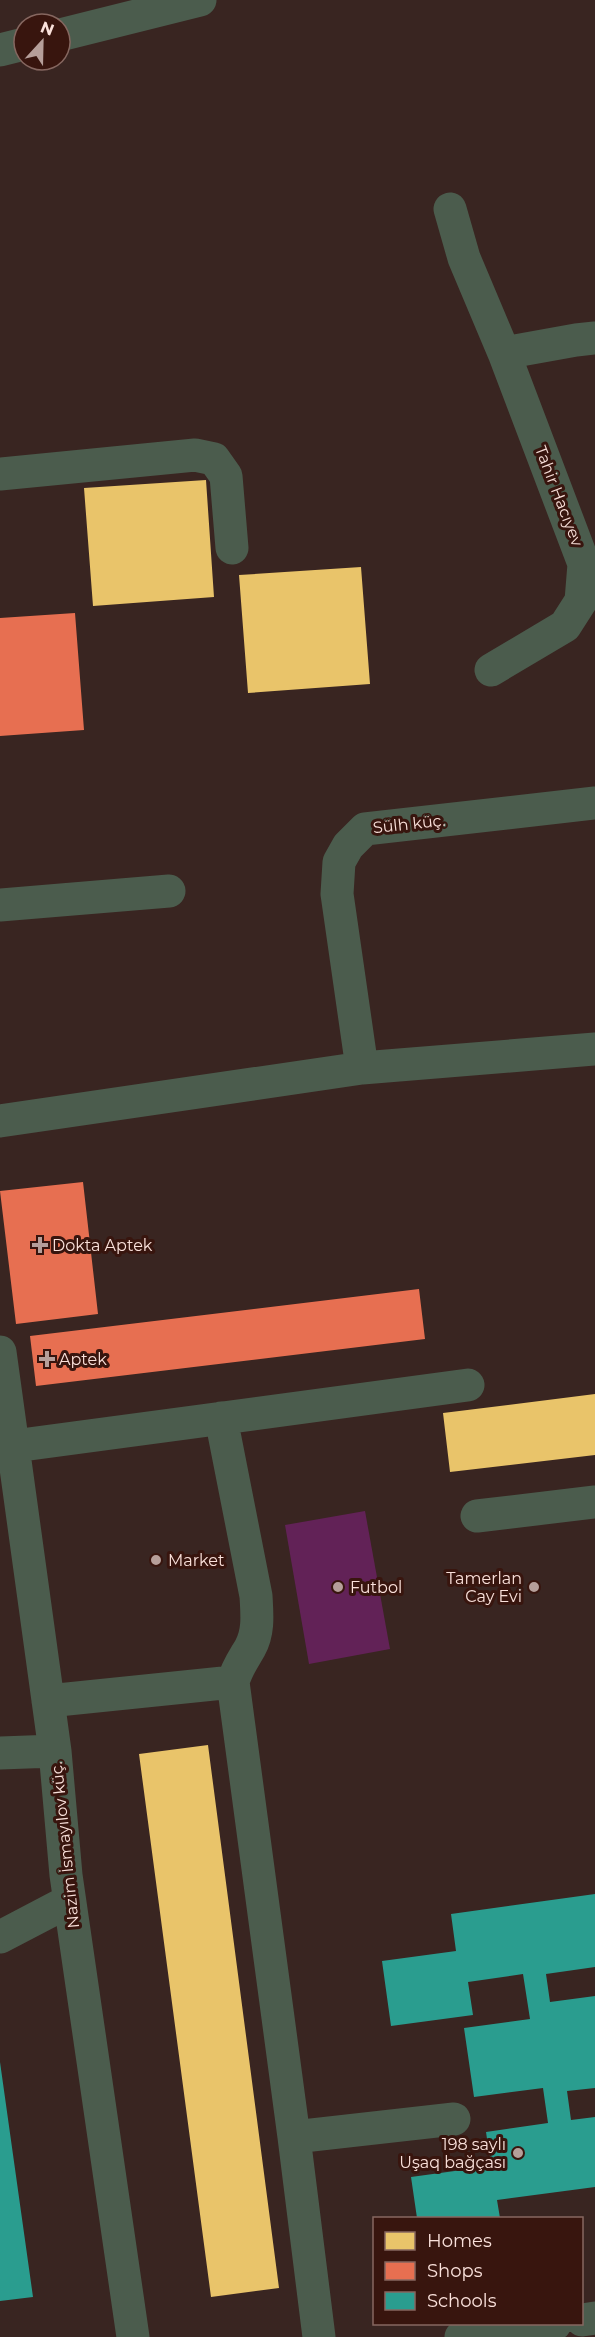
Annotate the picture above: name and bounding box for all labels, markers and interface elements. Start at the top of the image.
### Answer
north arrow [12,12,72,72]
text: N [38,17,57,40]
street label: Tahir Hacıyev [531,443,587,549]
street label: Sülh küç. [372,811,446,837]
place label: Dokta Aptek [52,1236,153,1255]
marker: Dokta Aptek [33,1238,47,1252]
place label: Aptek [59,1350,107,1369]
marker: Aptek [40,1352,54,1366]
place label: Market [168,1551,225,1570]
marker: Market [149,1553,163,1567]
place label: Tamerlan Cay Evi [446,1569,522,1606]
place label: Futbol [350,1578,402,1597]
marker: Futbol [331,1580,345,1594]
marker: Tamerlan Cay Evi [527,1580,541,1594]
street label: Nazim İsmayılov küç. [47,1761,83,1929]
place label: 198 saylı Uşaq bağçası [399,2135,506,2172]
marker: 198 saylı Uşaq bağçası [511,2146,525,2160]
legend [373,2217,583,2325]
text: Homes [427,2230,492,2252]
text: Shops [427,2260,483,2282]
text: Schools [427,2290,497,2312]

